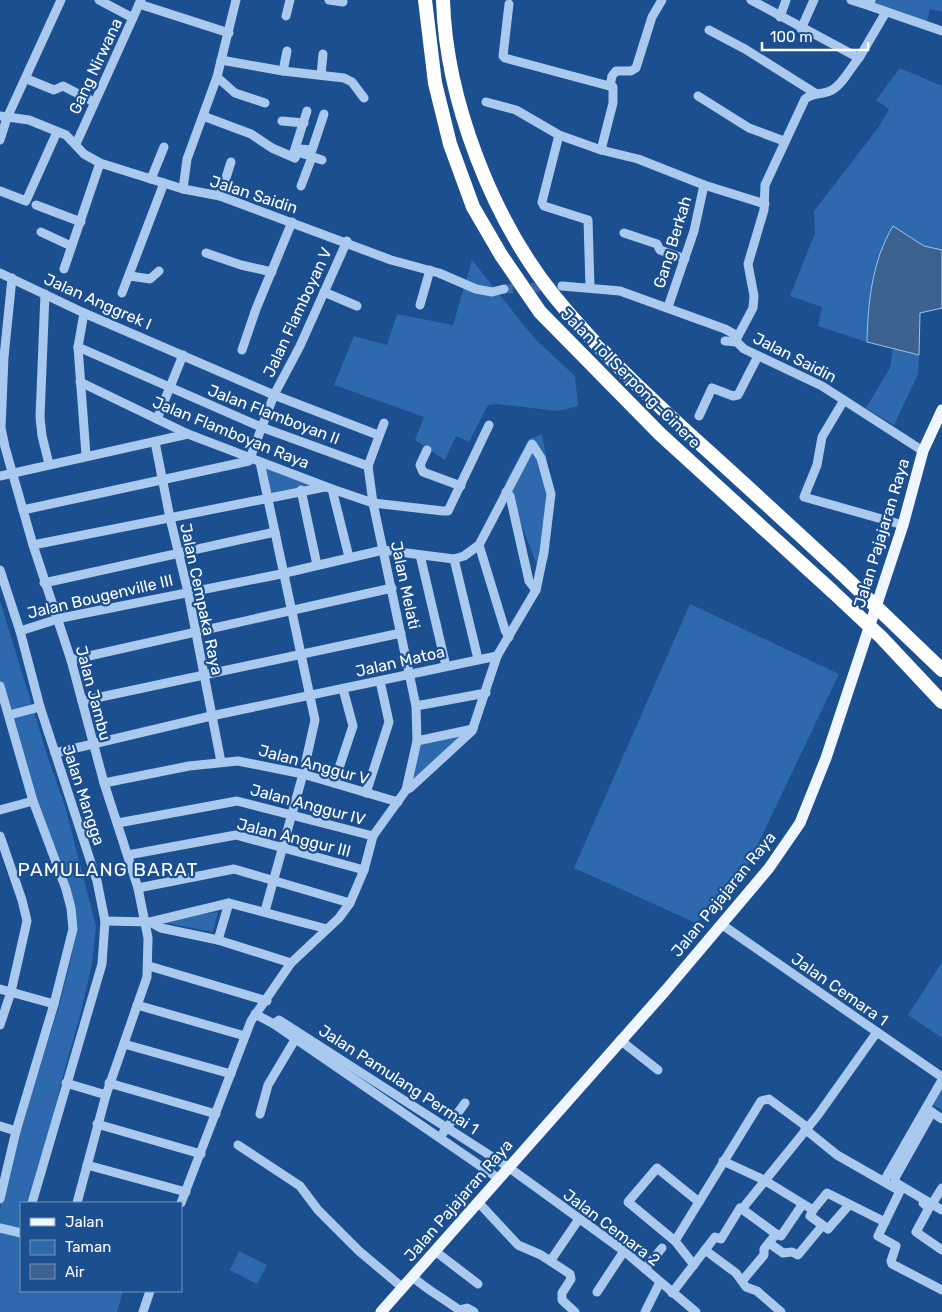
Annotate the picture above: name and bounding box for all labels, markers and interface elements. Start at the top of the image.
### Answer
street label: Gang Nirwana [65,15,126,117]
scale bar [762,20,868,52]
text: 100 m [770,28,812,46]
street label: Jalan Saidin [208,171,300,218]
street label: Gang Berkah [649,194,695,290]
street label: Jalan Flamboyan V [259,244,336,380]
street label: Jalan Anggrek I [41,269,154,334]
street label: Jalan Tol Serpong–Cinere [557,305,704,452]
street label: Jalan Saidin [750,328,840,387]
street label: Jalan Flamboyan II [205,381,342,448]
street label: Jalan Flamboyan Raya [150,392,312,473]
street label: Jalan Pajajaran Raya [850,456,913,610]
street label: Jalan Cempaka Raya [176,521,227,677]
street label: Jalan Melati [387,539,424,631]
street label: Jalan Bougenville III [25,570,175,623]
street label: Jalan Matoa [354,642,447,681]
street label: Jalan Jambu [72,644,115,743]
street label: Jalan Anggur V [257,741,371,788]
street label: Jalan Mangga [58,743,109,848]
street label: Jalan Anggur IV [248,780,368,829]
street label: Jalan Anggur III [235,814,353,861]
street label: Jalan Pajajaran Raya [667,828,780,961]
district label: PAMULANG BARAT [18,858,198,881]
street label: Jalan Cemara 1 [788,949,892,1030]
street label: Jalan Pamulang Permai 1 [315,1021,482,1138]
street label: Jalan Pajajaran Raya [400,1136,516,1265]
street label: Jalan Cemara 2 [560,1185,664,1270]
legend [20,1202,182,1292]
text: Jalan [65,1213,104,1231]
text: Taman [65,1238,111,1256]
text: Air [65,1263,85,1281]

